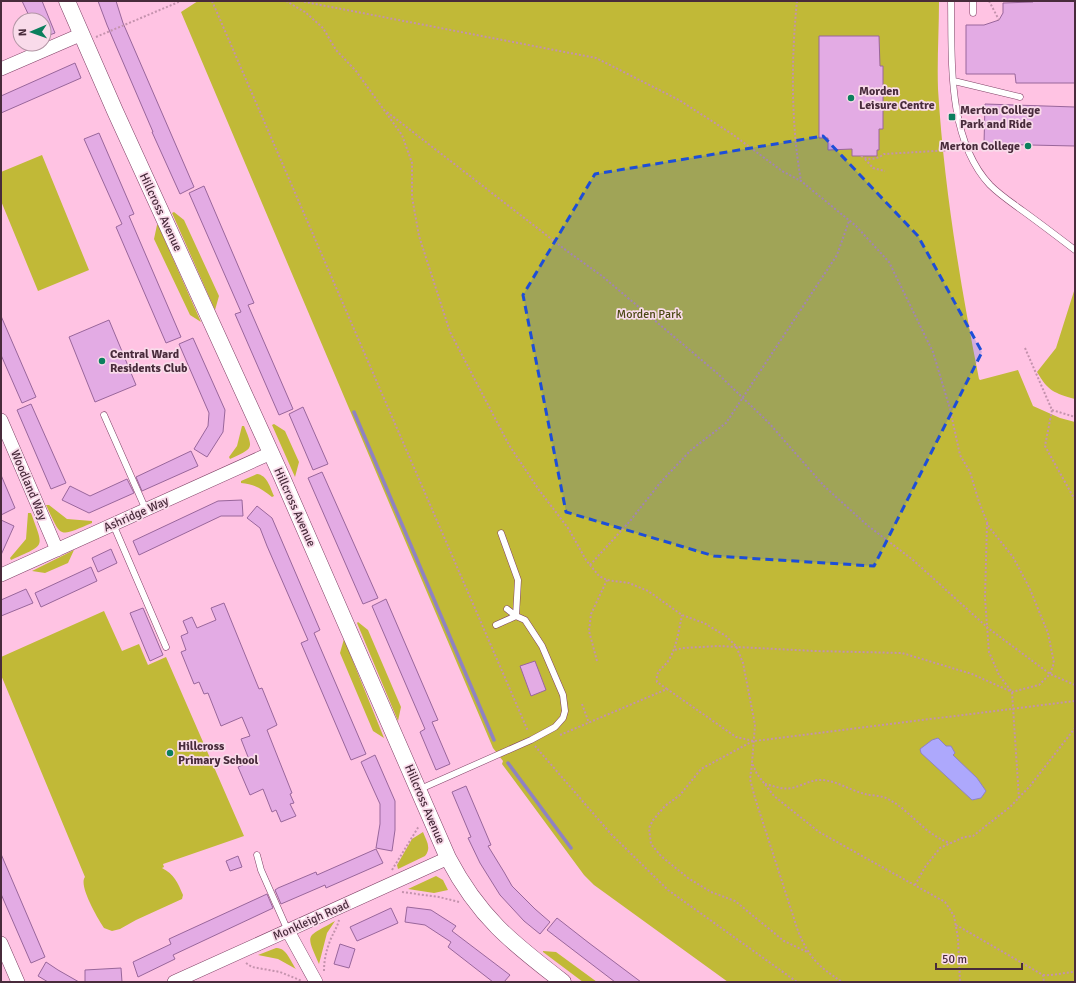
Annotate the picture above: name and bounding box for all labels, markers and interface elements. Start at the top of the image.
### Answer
north arrow [12,12,52,52]
text: N [16,28,29,36]
place label: Morden Leisure Centre [859,84,935,113]
marker: Morden Leisure Centre [846,93,856,103]
place label: Merton College Park and Ride [960,103,1040,132]
marker: Merton College Park and Ride [947,112,957,122]
place label: Merton College [940,139,1020,154]
marker: Merton College [1023,141,1033,151]
street label: Hillcross Avenue [136,171,185,254]
park label: Morden Park [617,307,681,322]
place label: Central Ward Residents Club [110,347,188,376]
marker: Central Ward Residents Club [97,356,107,366]
street label: Woodland Way [7,448,50,523]
street label: Hillcross Avenue [270,465,319,549]
street label: Ashridge Way [101,493,171,535]
place label: Hillcross Primary School [178,739,259,768]
marker: Hillcross Primary School [165,748,175,758]
street label: Hillcross Avenue [401,762,448,846]
street label: Monkleigh Road [271,897,352,944]
scale bar [936,945,1022,971]
text: 50 m [942,952,967,967]

